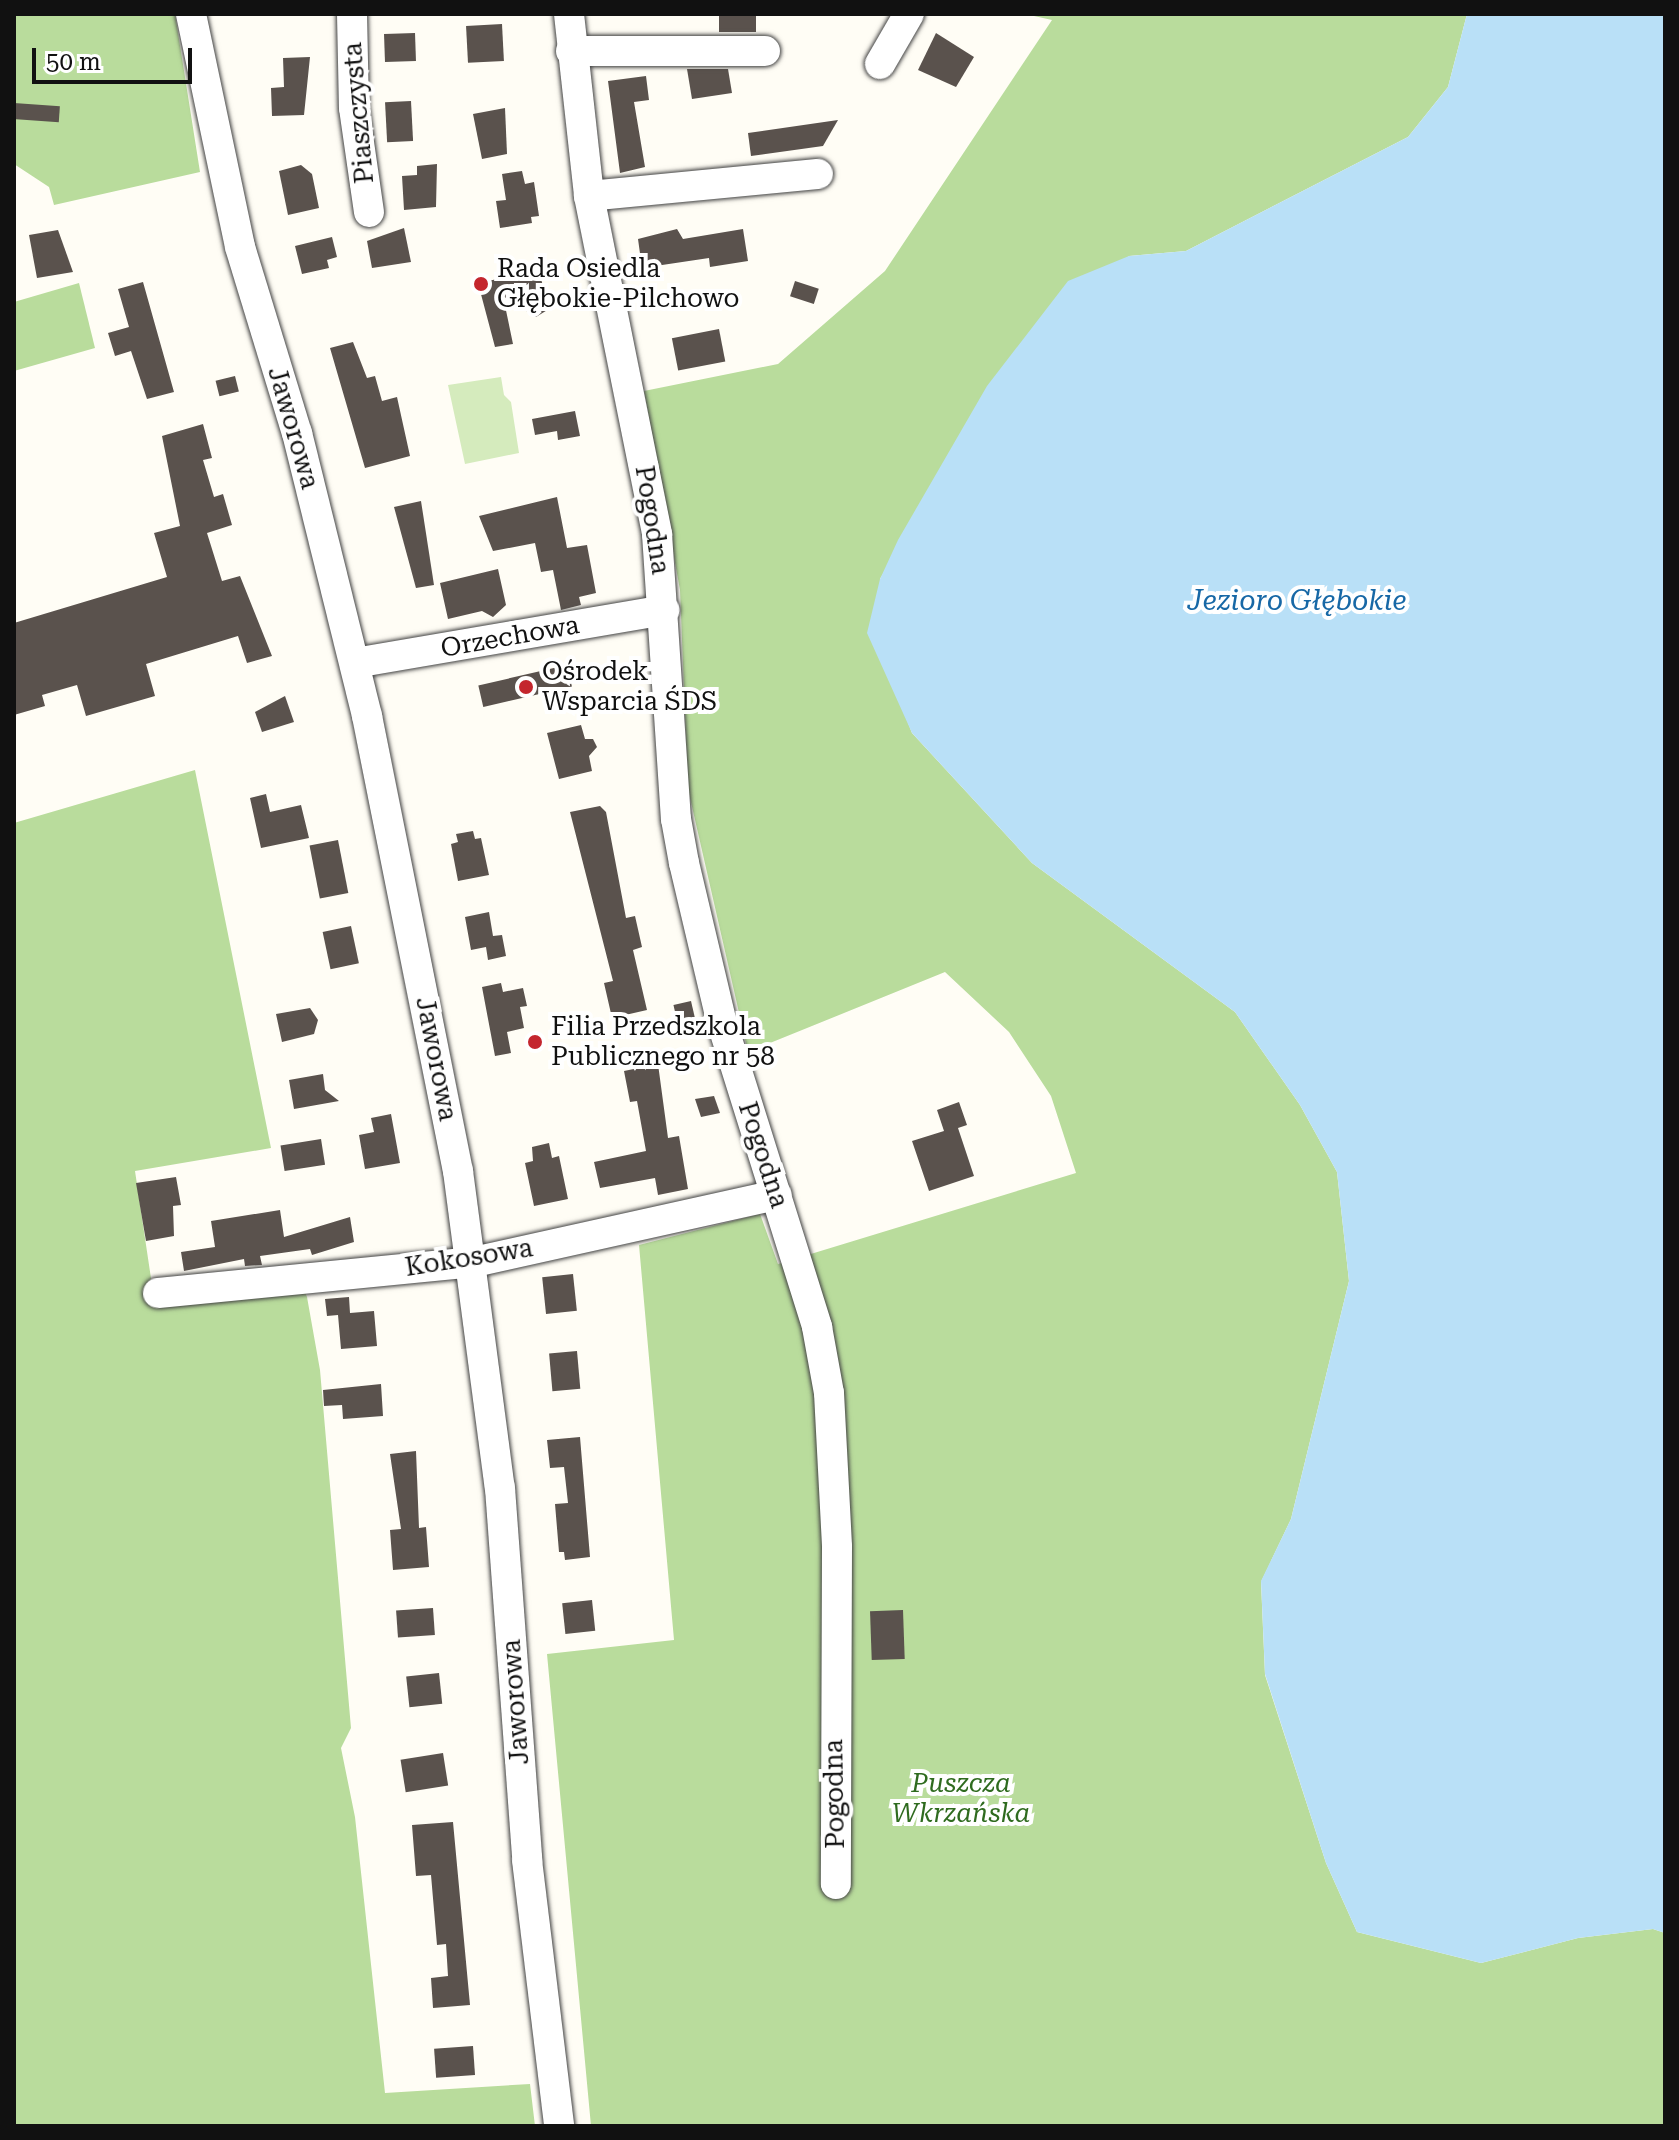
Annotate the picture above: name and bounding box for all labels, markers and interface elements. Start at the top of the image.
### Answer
scale bar [36,32,196,82]
street label: Piaszczysta [337,41,381,185]
text: 50 m [46,48,101,76]
place label: Rada Osiedla Głębokie-Pilchowo [497,253,739,314]
marker: Rada Osiedla Głębokie-Pilchowo [472,275,490,293]
street label: Jaworowa [261,363,325,493]
street label: Pogodna [628,463,676,577]
water label: Jezioro Głębokie [1188,584,1406,618]
street label: Orzechowa [438,609,582,665]
place label: Ośrodek Wsparcia ŚDS [542,656,717,718]
marker: Ośrodek Wsparcia ŚDS [517,678,535,696]
street label: Jaworowa [409,994,463,1124]
place label: Filia Przedszkola Publicznego nr 58 [551,1011,775,1072]
marker: Filia Przedszkola Publicznego nr 58 [526,1033,544,1051]
street label: Pogodna [731,1098,795,1212]
street label: Kokosowa [403,1233,535,1283]
street label: Jaworowa [496,1638,536,1766]
street label: Pogodna [818,1739,852,1849]
park label: Puszcza Wkrzańska [892,1768,1030,1830]

